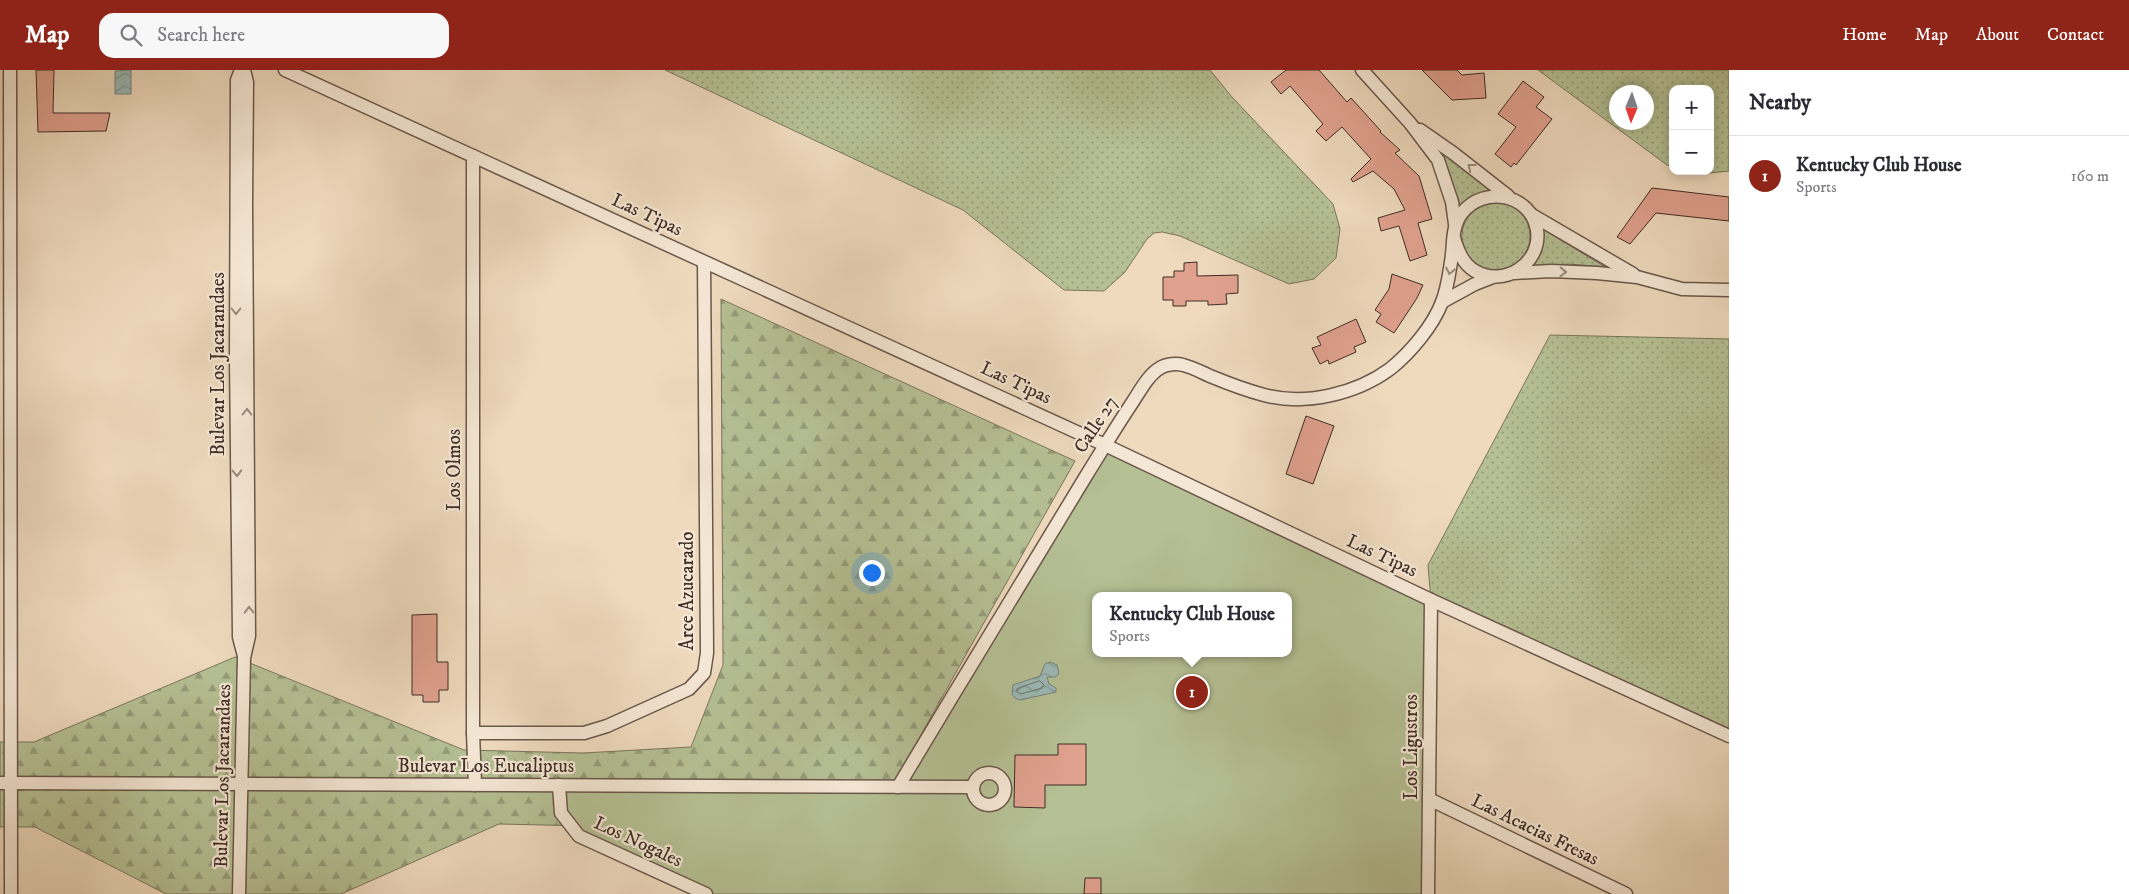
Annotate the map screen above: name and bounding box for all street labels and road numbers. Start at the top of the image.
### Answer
street label: Las Tipas [608,189,686,241]
street label: Bulevar Los Jacarandaes [207,272,230,456]
street label: Las Tipas [977,357,1055,409]
street label: Calle 27 [1069,392,1123,458]
street label: Los Olmos [443,429,466,511]
street label: Las Tipas [1343,530,1421,582]
street label: Arce Azucarado [676,532,699,650]
street label: Bulevar Los Jacarandaes [210,684,236,868]
street label: Los Ligustros [1400,694,1423,800]
street label: Bulevar Los Eucaliptus [398,755,574,778]
street label: Las Acacias Fresas [1468,789,1602,871]
street label: Los Nogales [590,812,686,872]

